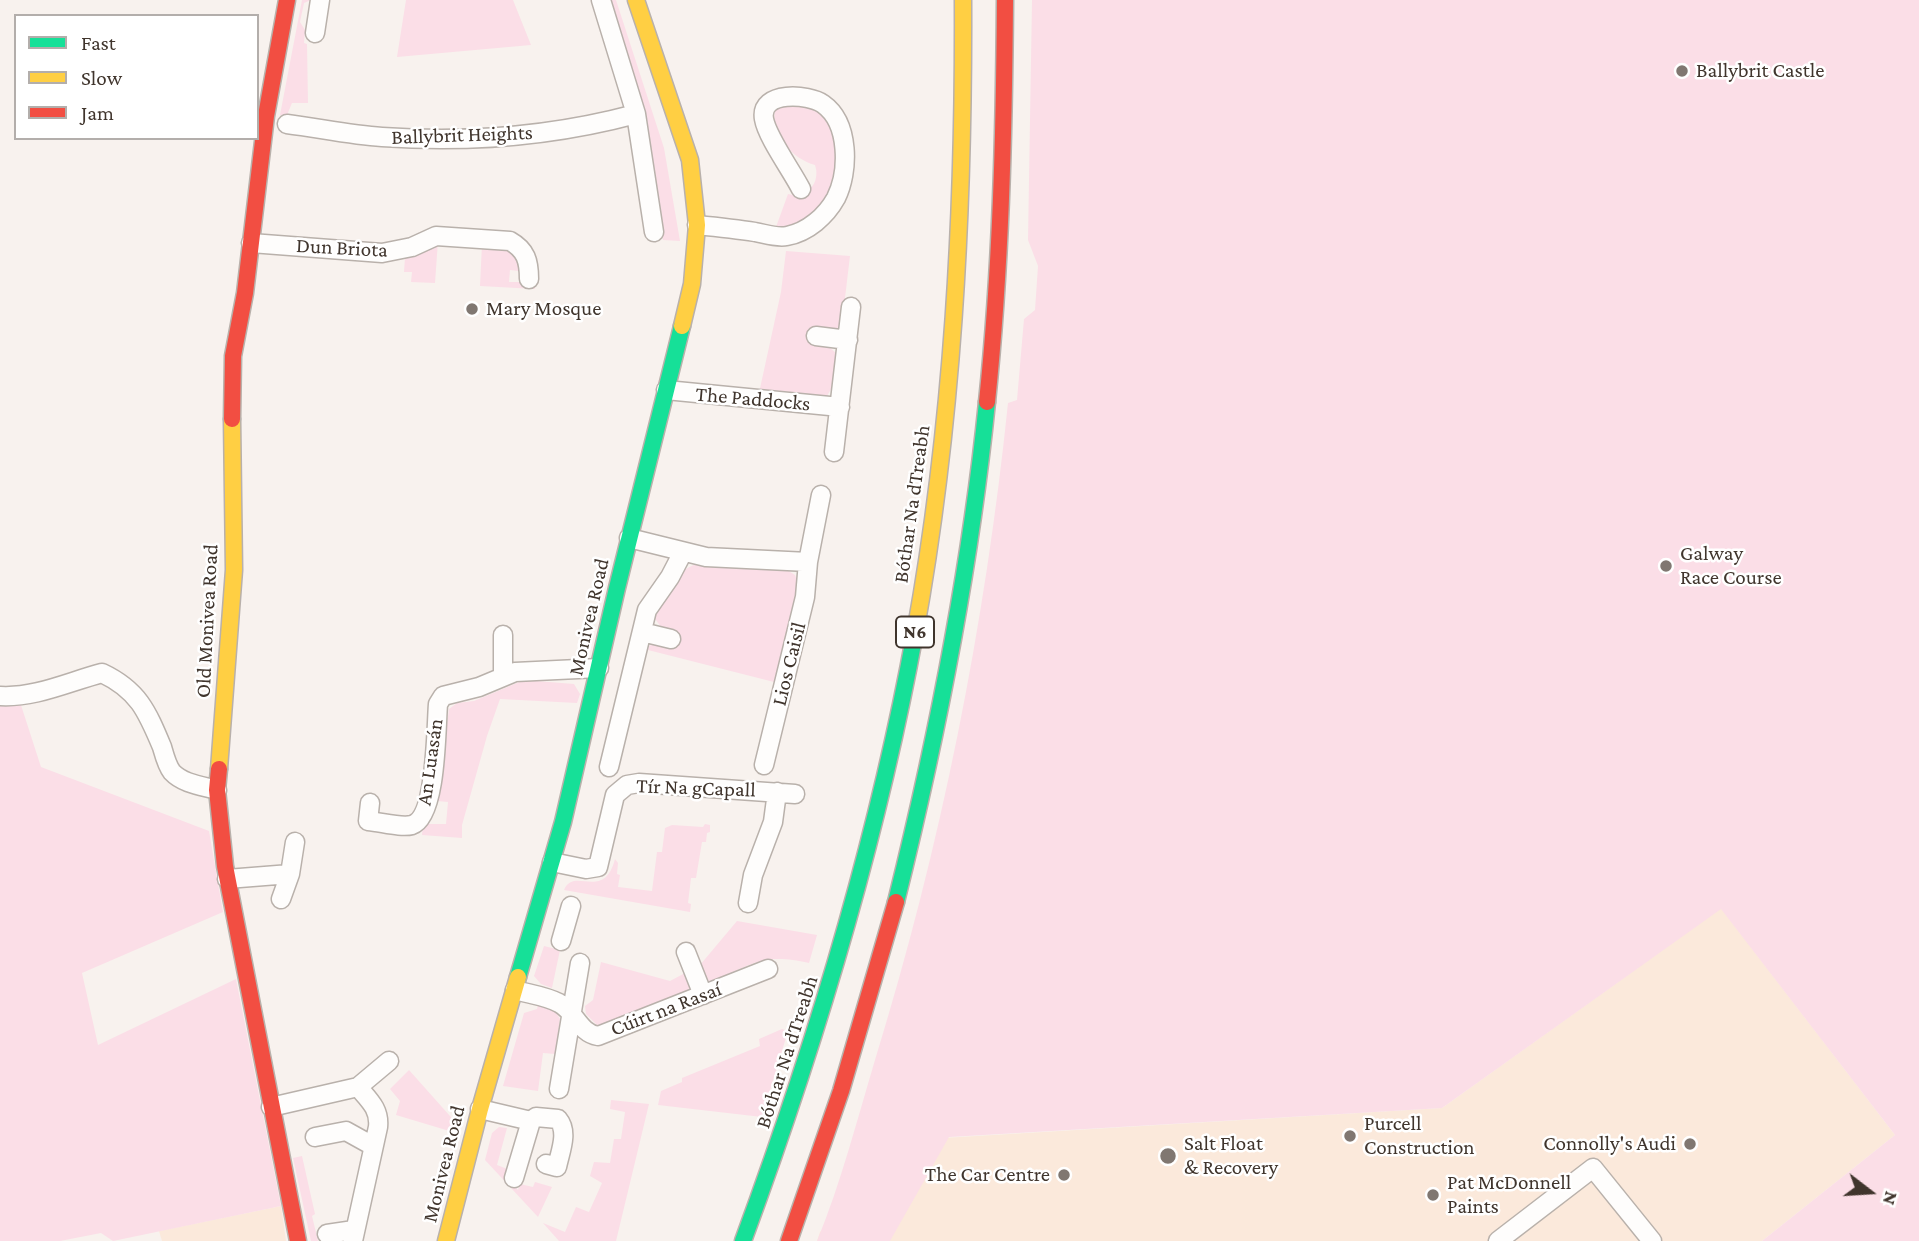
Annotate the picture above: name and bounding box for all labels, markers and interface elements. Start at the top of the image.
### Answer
legend [14,14,259,140]
text: Fast [81,31,116,55]
place label: Ballybrit Castle [1696,58,1824,84]
marker: Ballybrit Castle [1674,63,1690,79]
text: Slow [81,66,122,90]
text: Jam [81,101,114,125]
street label: Ballybrit Heights [391,120,533,150]
street label: Dun Briota [296,233,388,263]
place label: Mary Mosque [486,296,601,322]
marker: Mary Mosque [464,301,480,317]
street label: The Paddocks [695,381,811,417]
street label: Bóthar Na dTreabh [888,423,936,585]
place label: Galway Race Course [1680,541,1782,591]
street label: Old Monivea Road [190,543,224,699]
street label: Monivea Road [563,556,615,678]
marker: Galway Race Course [1658,558,1674,574]
road number: N6 [896,617,934,648]
street label: Lios Caisil [766,620,812,708]
street label: An Luasán [411,717,449,807]
street label: Tír Na gCapall [636,773,756,803]
street label: Bóthar Na dTreabh [750,972,824,1132]
street label: Cúirt na Rasaí [607,976,725,1042]
street label: Monivea Road [417,1103,471,1225]
place label: Purcell Construction [1364,1111,1475,1161]
marker: Purcell Construction [1342,1128,1358,1144]
place label: Salt Float & Recovery [1184,1131,1278,1181]
place label: Connolly's Audi [1543,1131,1676,1157]
marker: Connolly's Audi [1682,1136,1698,1152]
marker: Salt Float & Recovery [1158,1146,1178,1166]
north arrow [1835,1157,1905,1227]
place label: The Car Centre [925,1162,1050,1188]
marker: The Car Centre [1056,1167,1072,1183]
place label: Pat McDonnell Paints [1447,1170,1571,1220]
marker: Pat McDonnell Paints [1425,1187,1441,1203]
text: N [1879,1189,1902,1208]

